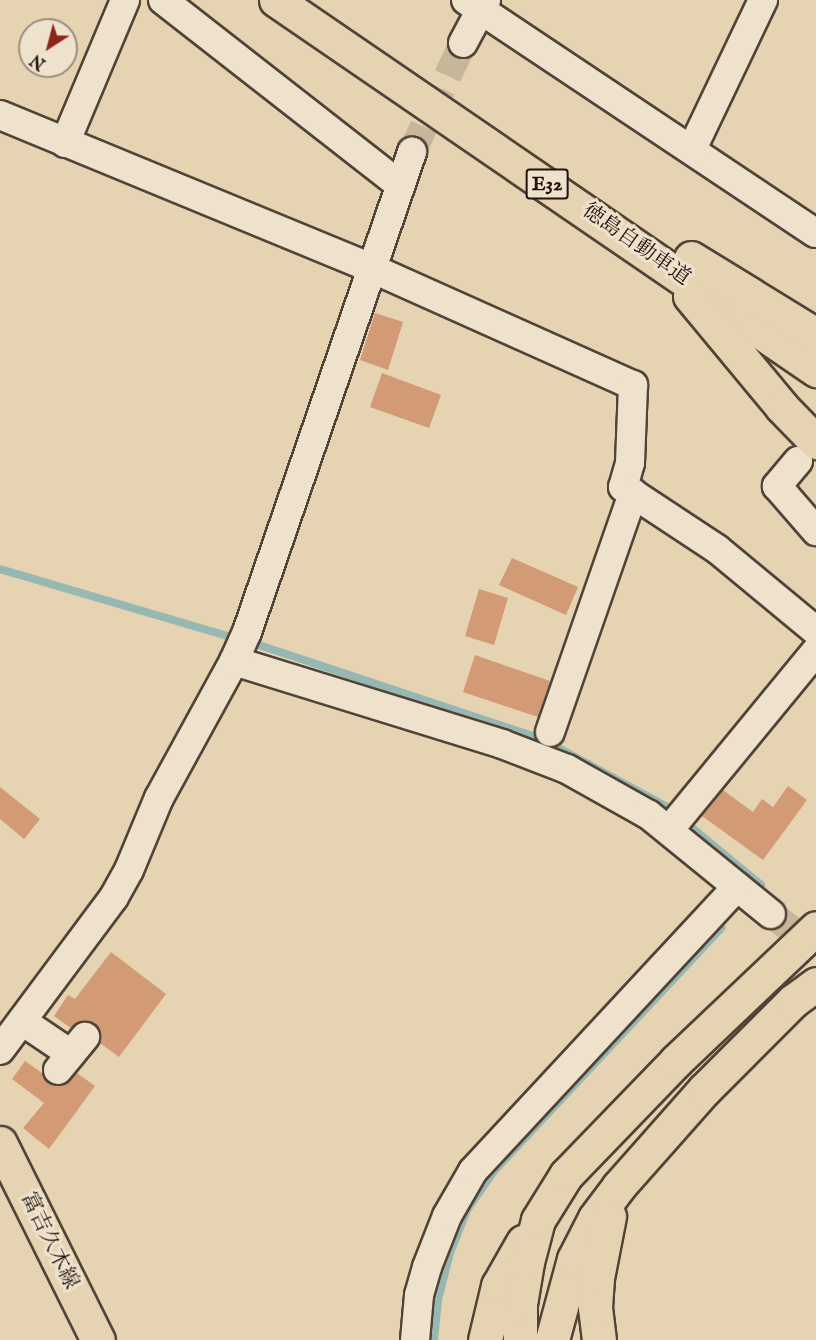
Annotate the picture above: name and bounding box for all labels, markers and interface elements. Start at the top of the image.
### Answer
north arrow [18,18,78,78]
text: N [27,49,50,73]
road number: E32 [524,167,570,201]
street label: 徳島自動車道 [577,199,695,291]
street label: 富吉久木線 [15,1188,83,1294]

